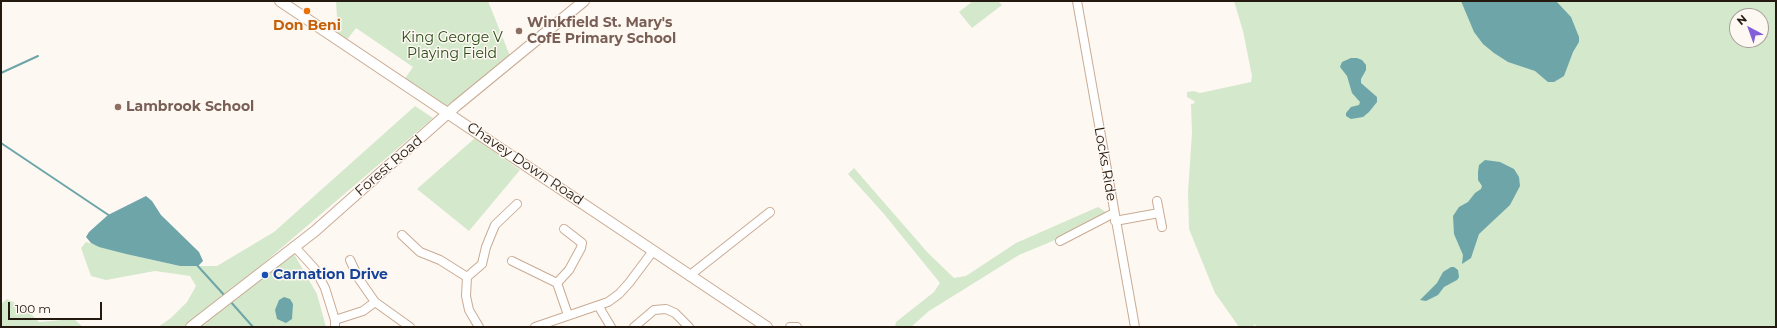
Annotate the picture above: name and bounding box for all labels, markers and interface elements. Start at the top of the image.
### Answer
marker: Don Beni [302,6,312,16]
north arrow [1729,8,1769,48]
text: N [1734,12,1750,28]
place label: Winkfield St. Mary's CofE Primary School [527,15,676,48]
place label: Don Beni [273,18,341,34]
marker: Winkfield St. Mary's CofE Primary School [514,26,524,36]
park label: King George V Playing Field [401,30,503,62]
place label: Lambrook School [126,99,254,115]
marker: Lambrook School [113,102,123,112]
street label: Chavey Down Road [464,119,586,209]
street label: Locks Ride [1090,126,1120,202]
street label: Forest Road [352,132,426,200]
place label: Carnation Drive [273,267,388,283]
marker: Carnation Drive [260,270,270,280]
scale bar [10,294,104,320]
text: 100 m [15,301,51,316]

